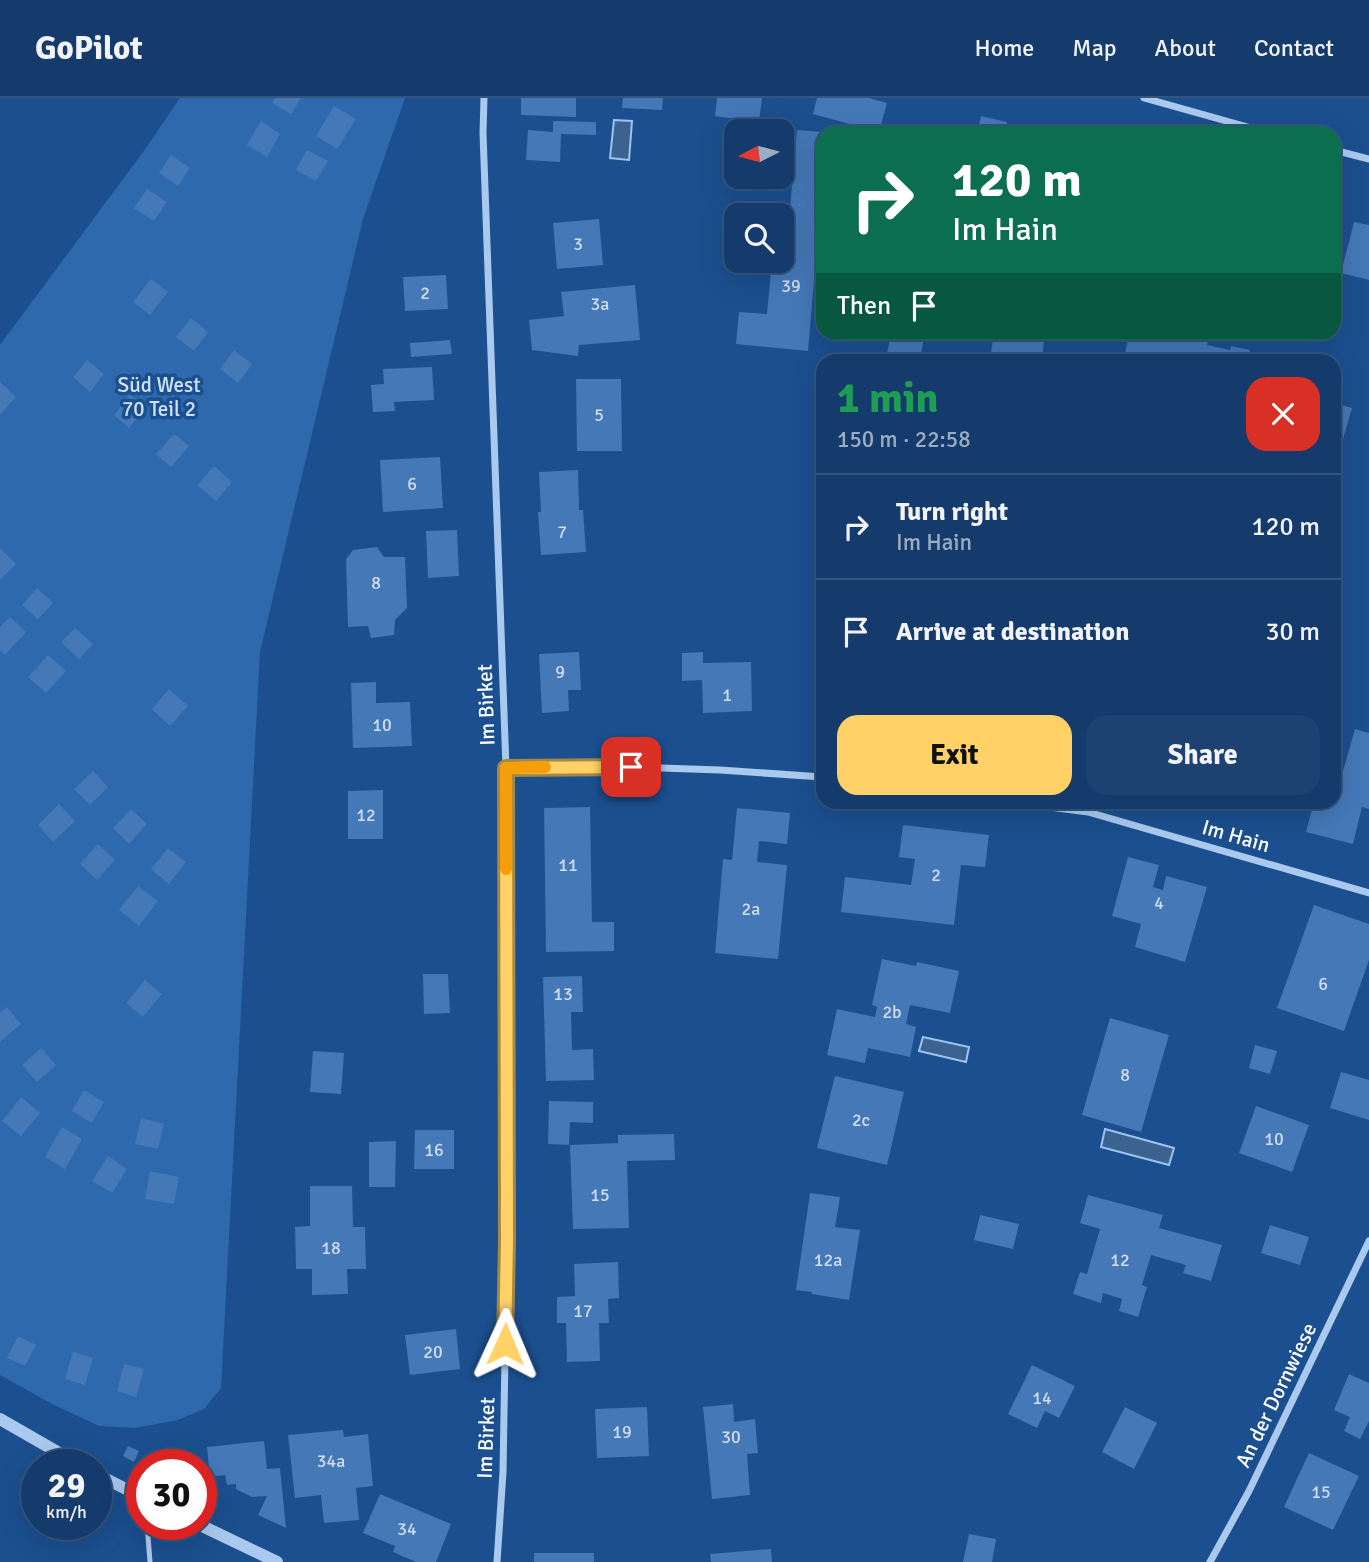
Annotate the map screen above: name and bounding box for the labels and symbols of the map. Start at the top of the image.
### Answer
north arrow [724,119,794,189]
house number: 3 [573,233,583,255]
house number: 39 [781,275,801,297]
house number: 2 [420,282,430,304]
house number: 3a [591,293,609,315]
park label: Süd West 70 Teil 2 [118,372,200,422]
house number: 5 [594,404,604,426]
house number: 6 [407,473,417,495]
house number: 7 [557,521,567,543]
house number: 8 [371,572,381,594]
house number: 9 [555,661,565,683]
street label: Im Birket [472,664,500,746]
house number: 1 [722,684,732,706]
house number: 10 [372,714,392,736]
pin [601,737,661,797]
house number: 12 [356,804,376,826]
street label: Im Hain [1199,814,1273,858]
house number: 11 [558,854,578,876]
house number: 2 [931,864,941,886]
house number: 4 [1154,892,1164,914]
house number: 2a [742,898,760,920]
house number: 6 [1318,973,1328,995]
house number: 13 [553,983,573,1005]
house number: 2b [882,1001,902,1023]
house number: 8 [1120,1064,1130,1086]
house number: 2c [852,1109,870,1131]
house number: 10 [1264,1128,1284,1150]
house number: 16 [424,1139,444,1161]
house number: 15 [590,1184,610,1206]
house number: 18 [321,1237,341,1259]
house number: 12a [814,1249,842,1271]
house number: 12 [1110,1249,1130,1271]
house number: 17 [573,1300,593,1322]
position arrow [468,1307,542,1381]
street label: An der Dornwiese [1230,1318,1322,1472]
house number: 20 [423,1341,443,1363]
house number: 14 [1032,1387,1052,1409]
street label: Im Birket [472,1397,500,1479]
house number: 19 [612,1421,632,1443]
house number: 30 [721,1426,741,1448]
speed limit sign: 30 [126,1449,217,1540]
house number: 34a [317,1450,345,1472]
house number: 15 [1311,1481,1331,1503]
house number: 34 [397,1518,417,1540]

